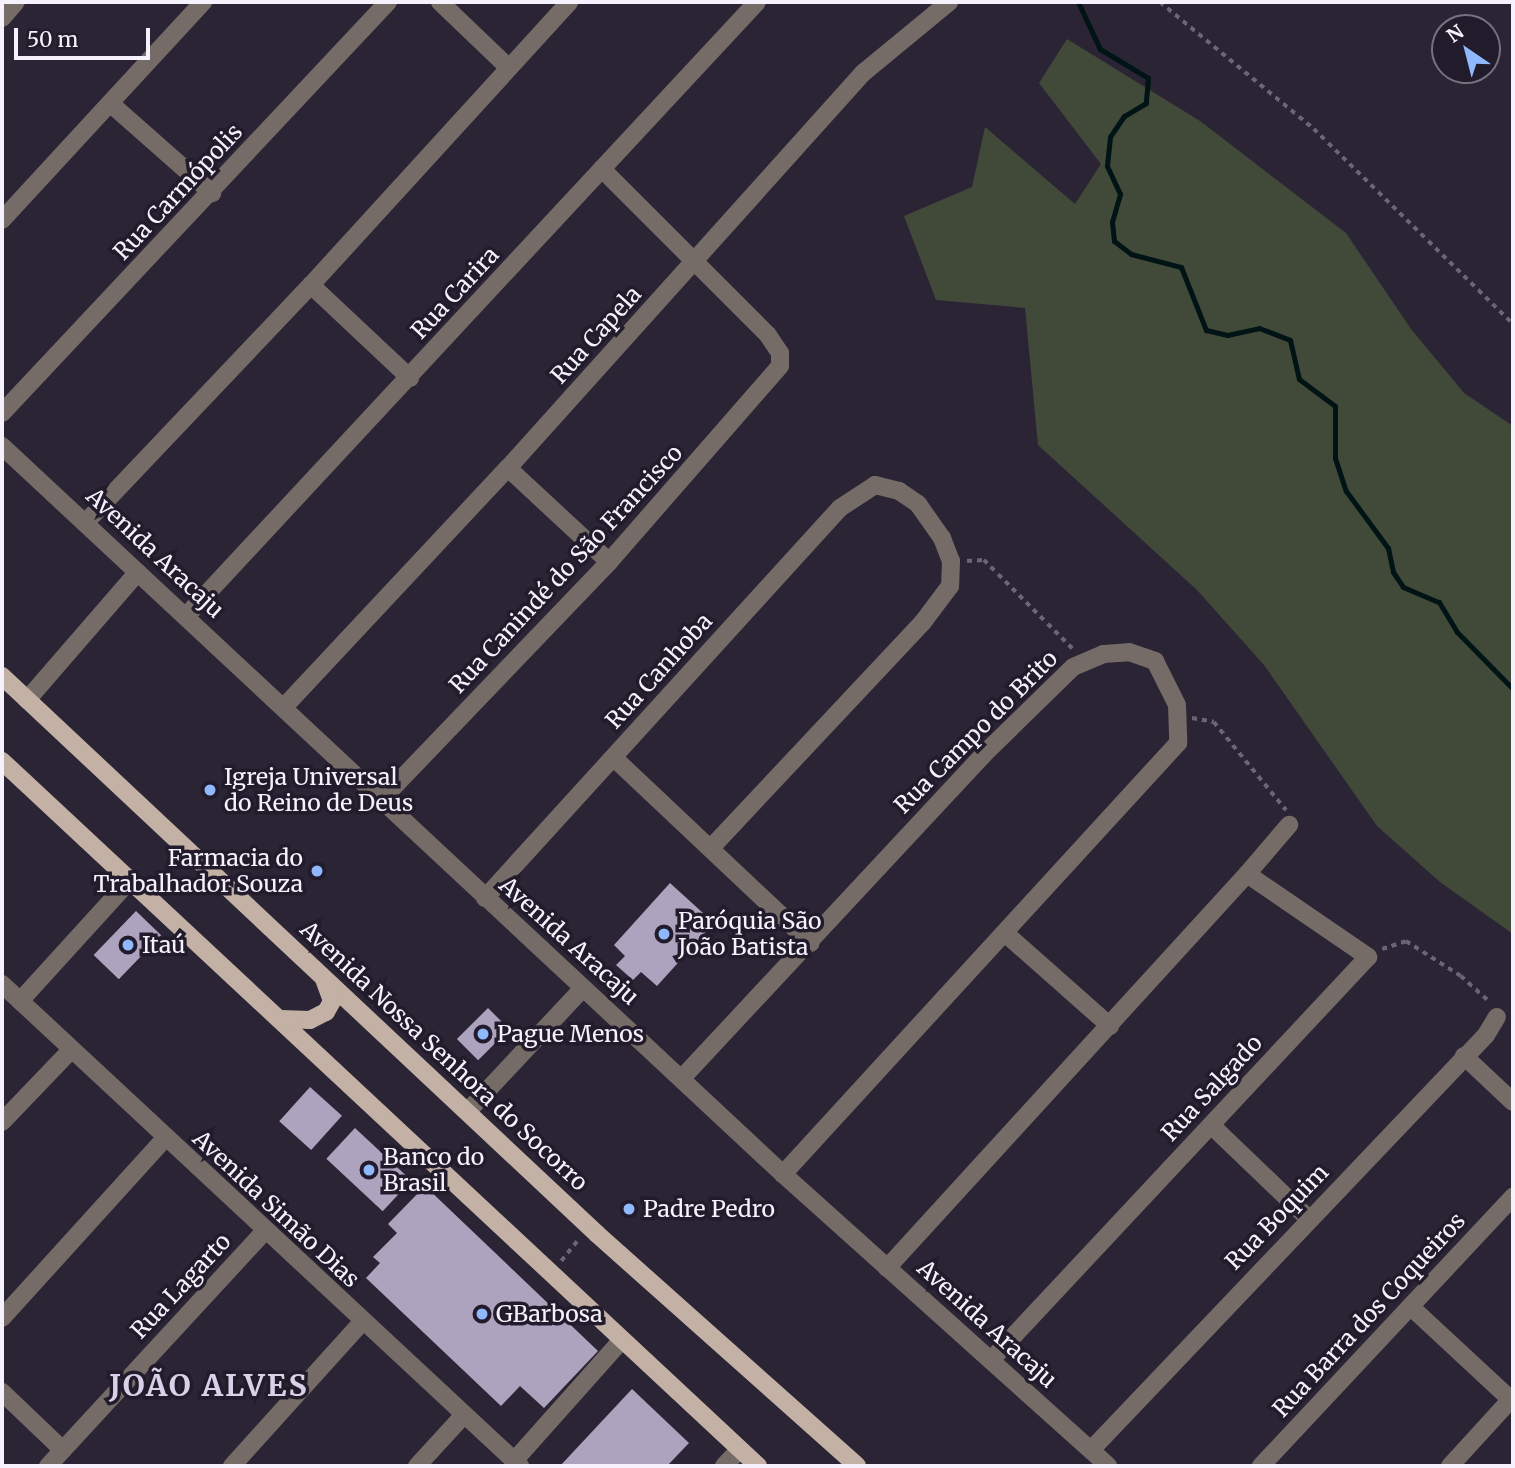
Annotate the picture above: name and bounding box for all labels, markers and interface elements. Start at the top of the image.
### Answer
scale bar [18,14,154,58]
north arrow [1431,14,1501,84]
text: N [1442,19,1468,48]
text: 50 m [27,26,78,53]
street label: Rua Carmópolis [108,118,248,266]
street label: Rua Carira [405,241,505,345]
street label: Rua Capela [545,281,647,389]
street label: Rua Canindé do São Francisco [444,439,688,699]
street label: Avenida Aracaju [81,482,229,624]
street label: Rua Canhoba [600,608,718,734]
street label: Rua Campo do Brito [889,645,1063,819]
place label: Igreja Universal do Reino de Deus [224,763,413,817]
marker: Igreja Universal do Reino de Deus [202,782,218,798]
place label: Farmacia do Trabalhador Souza [93,844,303,898]
marker: Farmacia do Trabalhador Souza [309,863,325,879]
street label: Avenida Aracaju [494,871,644,1011]
place label: Paróquia São João Batista [678,907,822,961]
street label: Avenida Nossa Senhora do Socorro [295,916,593,1196]
marker: Paróquia São João Batista [656,926,672,942]
place label: Itaú [142,931,185,959]
marker: Itaú [120,937,136,953]
place label: Pague Menos [497,1020,644,1048]
marker: Pague Menos [475,1026,491,1042]
street label: Rua Salgado [1156,1029,1268,1147]
street label: Avenida Simão Dias [187,1125,365,1293]
place label: Banco do Brasil [383,1143,484,1197]
street label: Rua Boquim [1220,1158,1334,1276]
marker: Banco do Brasil [361,1162,377,1178]
place label: Padre Pedro [643,1195,775,1223]
marker: Padre Pedro [621,1201,637,1217]
street label: Rua Barra dos Coqueiros [1267,1207,1471,1423]
street label: Rua Lagarto [125,1228,237,1344]
street label: Avenida Aracaju [912,1254,1062,1394]
place label: GBarbosa [496,1300,603,1328]
marker: GBarbosa [474,1306,490,1322]
district label: JOÃO ALVES [111,1367,307,1403]

